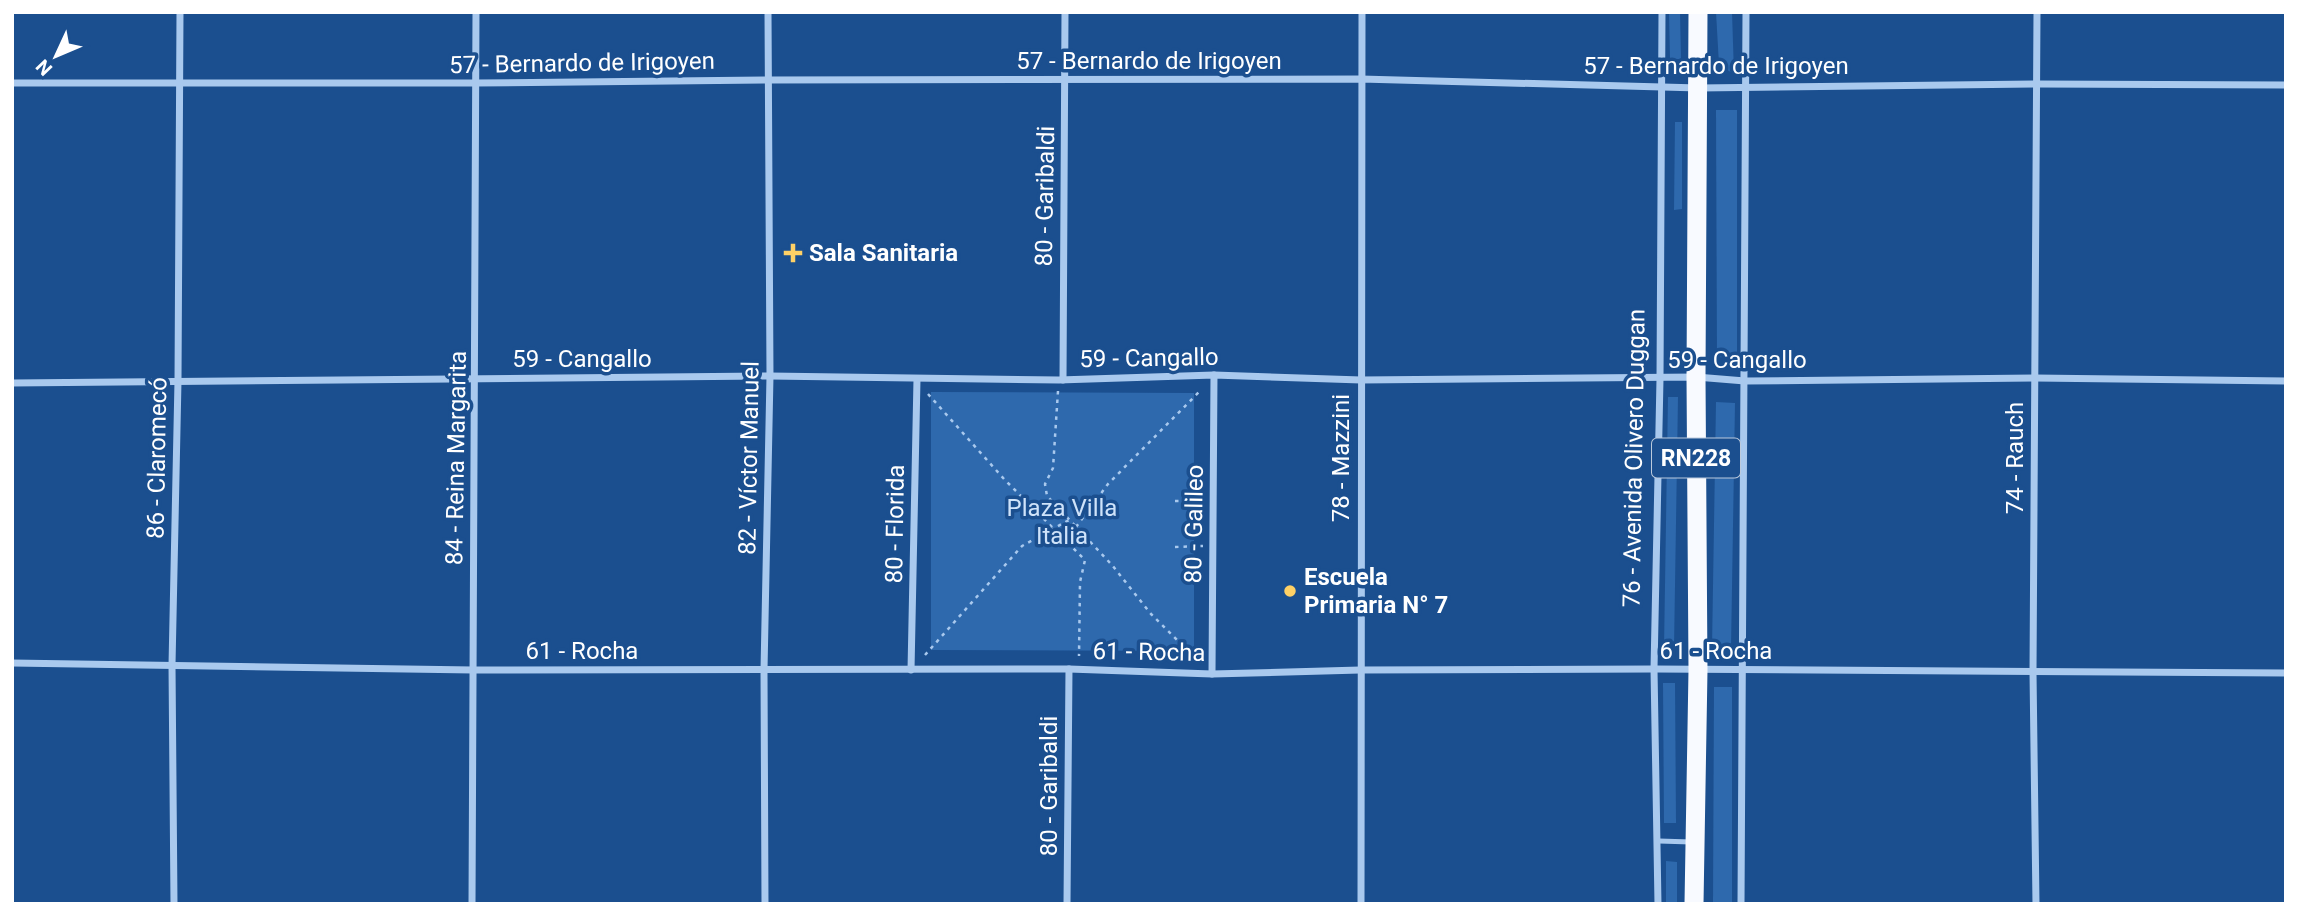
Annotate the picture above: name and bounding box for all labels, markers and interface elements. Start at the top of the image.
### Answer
north arrow [21,21,91,91]
street label: 57 - Bernardo de Irigoyen [449,47,715,79]
street label: 57 - Bernardo de Irigoyen [1016,47,1282,75]
street label: 57 - Bernardo de Irigoyen [1583,52,1849,80]
text: N [31,55,57,80]
street label: 80 - Garibaldi [1030,125,1060,267]
place label: Sala Sanitaria [809,239,958,267]
marker: Sala Sanitaria [783,243,803,263]
street label: 76 - Avenida Olivero Duggan [1617,308,1651,608]
street label: 59 - Cangallo [1079,343,1219,373]
street label: 59 - Cangallo [512,345,652,373]
street label: 59 - Cangallo [1667,346,1807,374]
street label: 84 - Reina Margarita [440,351,472,565]
street label: 82 - Víctor Manuel [733,361,765,555]
street label: 86 - Claromecó [142,377,172,539]
street label: 78 - Mazzini [1327,394,1355,522]
street label: 74 - Rauch [2001,402,2029,514]
road number: RN228 [1652,438,1740,478]
street label: 80 - Florida [880,464,910,584]
street label: 80 - Galileo [1179,464,1209,584]
park label: Plaza Villa Italia [1007,494,1117,550]
place label: Escuela Primaria N° 7 [1304,563,1448,619]
marker: Escuela Primaria N° 7 [1282,583,1298,599]
street label: 61 - Rocha [526,637,638,665]
street label: 61 - Rocha [1092,637,1206,667]
street label: 61 - Rocha [1660,637,1772,665]
street label: 80 - Garibaldi [1035,716,1063,856]

